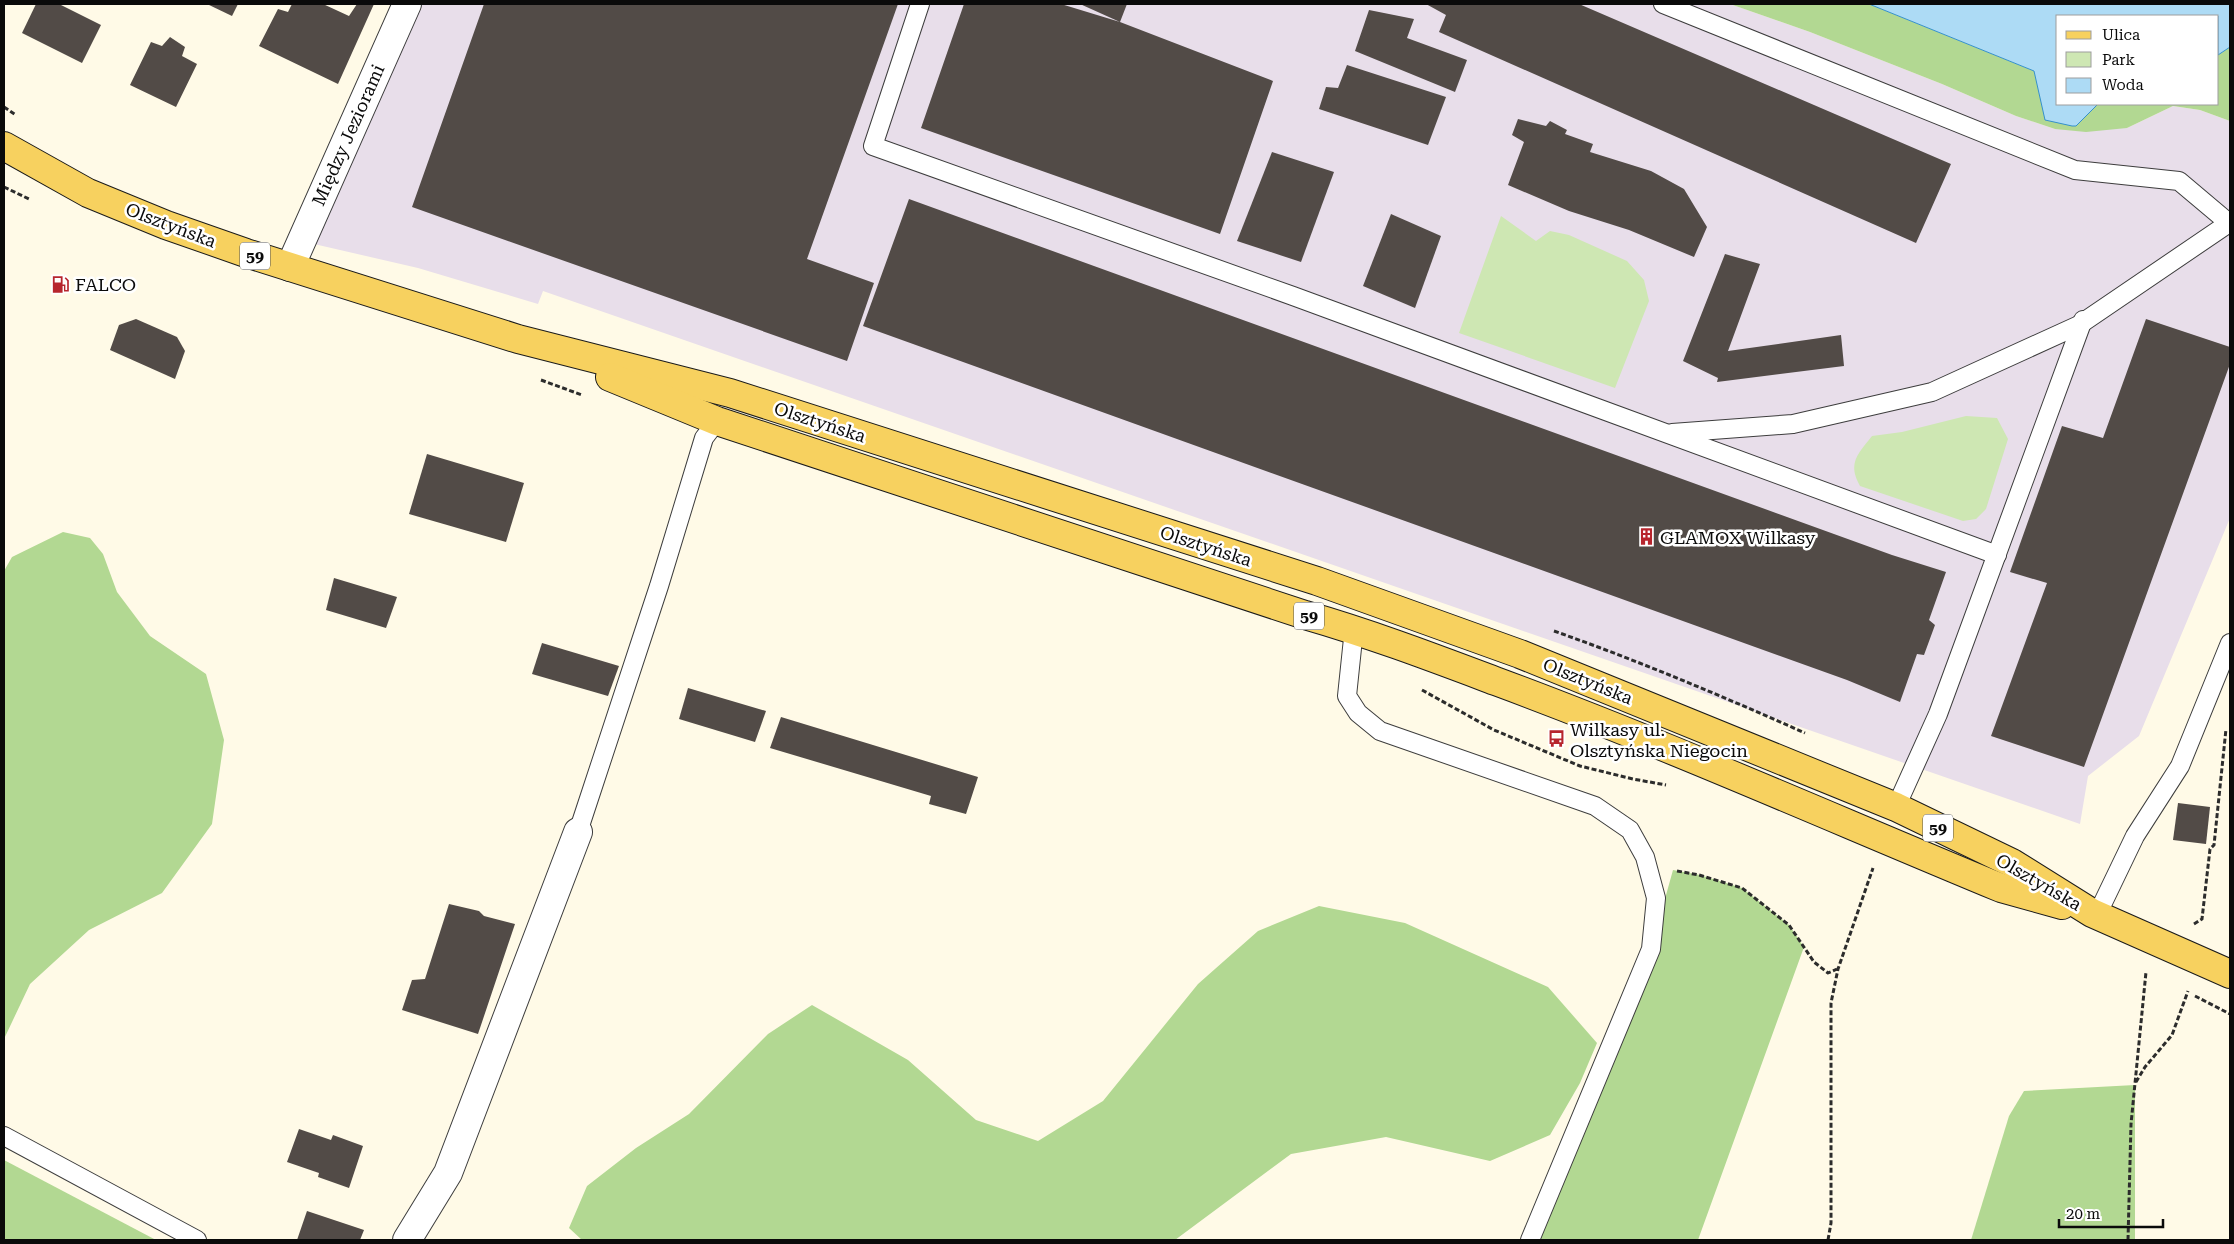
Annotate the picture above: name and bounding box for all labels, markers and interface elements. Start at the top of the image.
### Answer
legend [2056,15,2219,105]
text: Ulica [2102,26,2140,44]
text: Park [2102,51,2136,69]
street label: Między Jeziorami [307,61,389,209]
text: Woda [2102,76,2144,94]
street label: Olsztyńska [123,198,219,252]
road number: 59 [240,242,270,270]
fuel station icon: FALCO [51,274,71,294]
place label: FALCO [75,274,136,295]
street label: Olsztyńska [772,397,869,447]
street label: Olsztyńska [1158,521,1255,571]
building icon: GLAMOX Wilkasy [1636,527,1656,547]
place label: GLAMOX Wilkasy [1660,527,1816,548]
road number: 59 [1294,602,1324,630]
street label: Olsztyńska [1540,653,1636,709]
place label: Wilkasy ul. Olsztyńska Niegocin [1570,719,1748,761]
bus stop icon: Wilkasy ul. Olsztyńska Niegocin [1546,729,1566,749]
road number: 59 [1923,814,1953,841]
street label: Olsztyńska [1993,849,2086,915]
scale bar [2059,1196,2163,1228]
text: 20 m [2066,1205,2101,1223]

